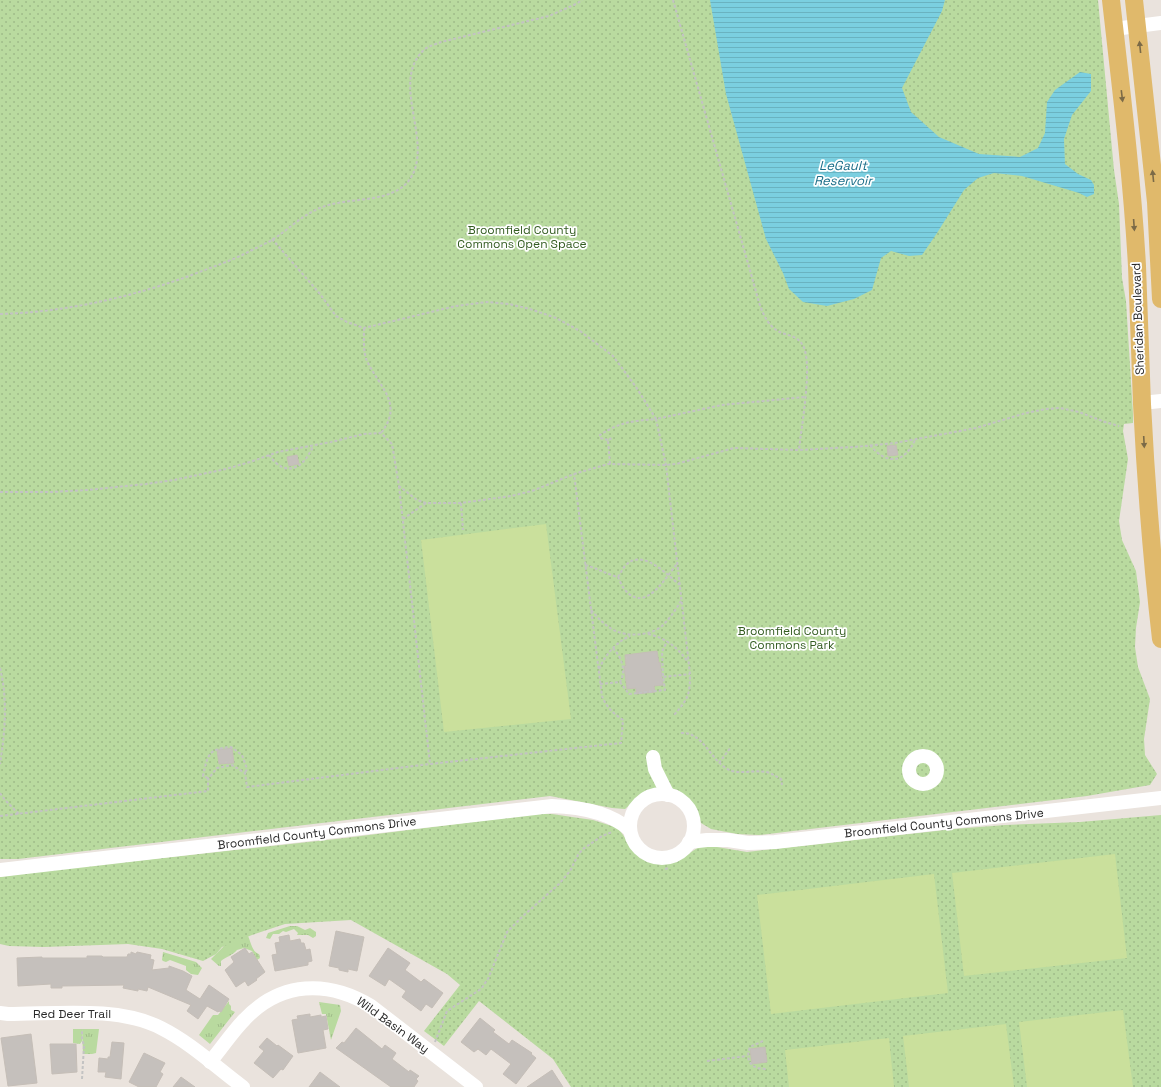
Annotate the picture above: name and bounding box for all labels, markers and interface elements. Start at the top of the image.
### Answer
one-way arrow [1136,41,1143,53]
one-way arrow [1119,90,1126,102]
water label: LeGault Reservoir [814,157,874,189]
one-way arrow [1150,170,1156,182]
one-way arrow [1130,219,1137,231]
park label: Broomfield County Commons Open Space [457,222,587,252]
street label: Sheridan Boulevard [1128,263,1148,375]
one-way arrow [1141,436,1147,449]
park label: Broomfield County Commons Park [738,623,846,653]
street label: Broomfield County Commons Drive [844,805,1044,841]
street label: Broomfield County Commons Drive [217,813,417,853]
street label: Wild Basin Way [353,993,433,1057]
street label: Red Deer Trail [33,1006,111,1022]

